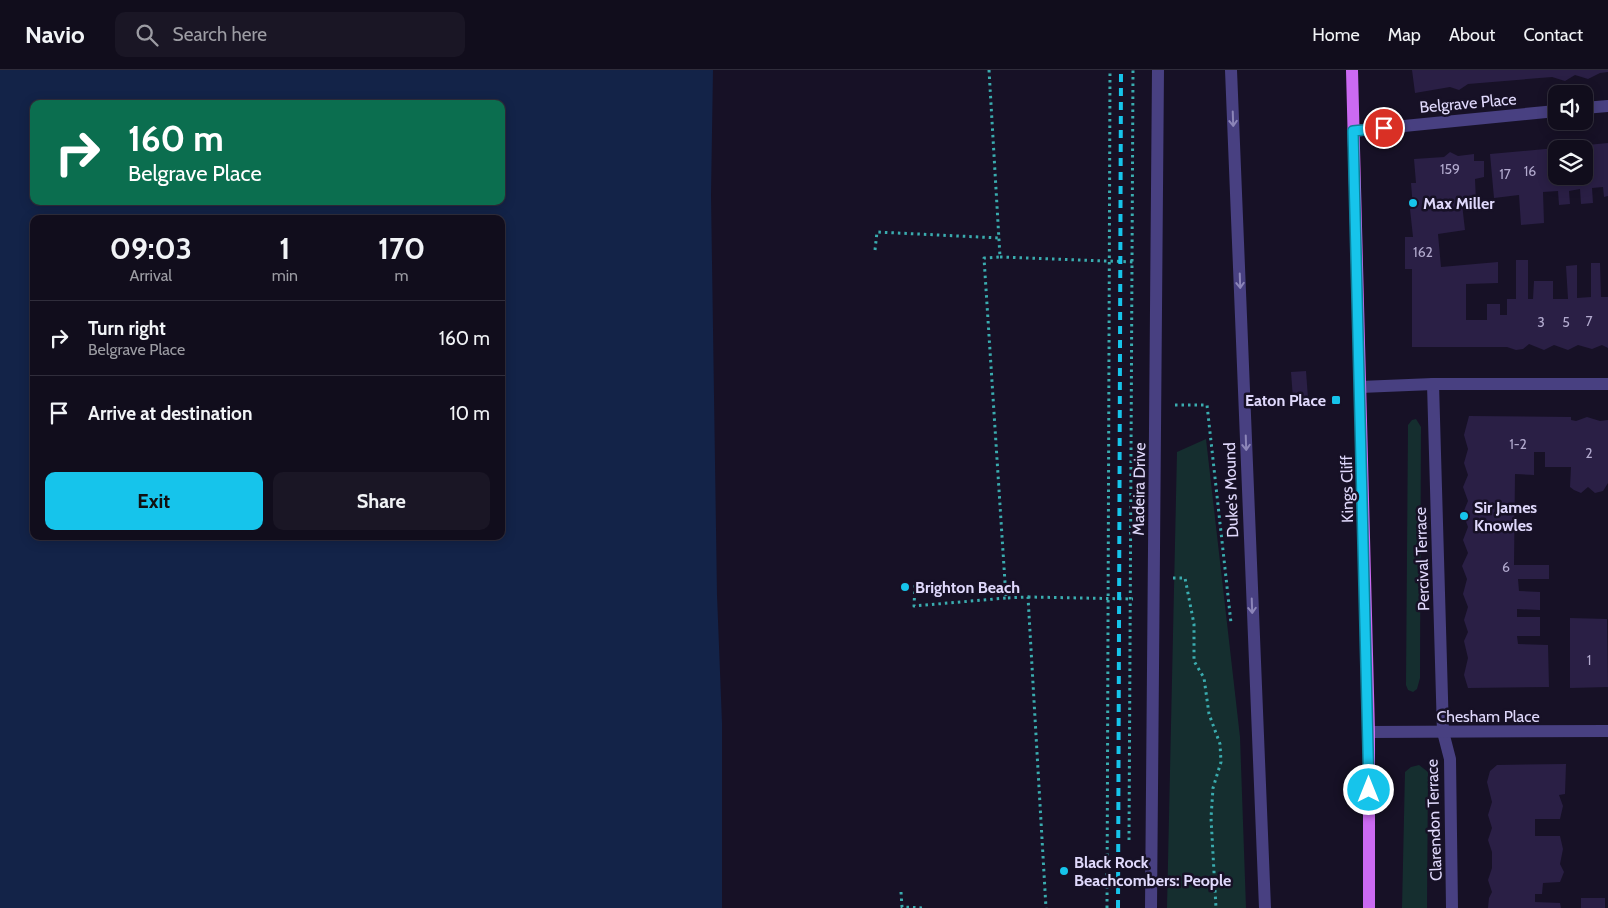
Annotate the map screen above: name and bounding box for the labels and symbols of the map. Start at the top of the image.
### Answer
street label: Belgrave Place [1419,89,1517,117]
pin [1363,107,1405,149]
one-way arrow [1229,110,1238,126]
house number: 159 [1440,160,1460,178]
house number: 16 [1524,162,1536,180]
house number: 17 [1499,165,1511,183]
place label: Max Miller [1423,194,1495,213]
marker: Max Miller [1407,197,1419,209]
house number: 162 [1413,243,1433,261]
one-way arrow [1235,273,1244,289]
house number: 7 [1585,312,1593,330]
house number: 3 [1537,313,1545,331]
house number: 5 [1562,313,1570,331]
place label: Eaton Place [1245,391,1326,410]
marker: Eaton Place [1330,394,1342,406]
one-way arrow [1241,435,1251,451]
house number: 1-2 [1509,435,1527,453]
street label: Madeira Drive [1129,442,1149,536]
street label: Duke's Mound [1220,442,1242,538]
house number: 2 [1585,444,1593,462]
street label: Kings Cliff [1337,454,1357,523]
place label: Sir James Knowles [1474,498,1537,535]
street label: Percival Terrace [1411,507,1433,611]
marker: Sir James Knowles [1458,510,1470,522]
house number: 6 [1502,558,1510,576]
place label: Brighton Beach [915,578,1020,597]
marker: Brighton Beach [899,581,911,593]
one-way arrow [1248,598,1257,614]
house number: 1 [1587,651,1591,669]
street label: Chesham Place [1436,707,1540,726]
street label: Clarendon Terrace [1422,759,1446,881]
position arrow [1342,763,1394,815]
place label: Black Rock Beachcombers: People [1074,853,1231,890]
marker: Black Rock Beachcombers: People [1058,865,1070,877]

